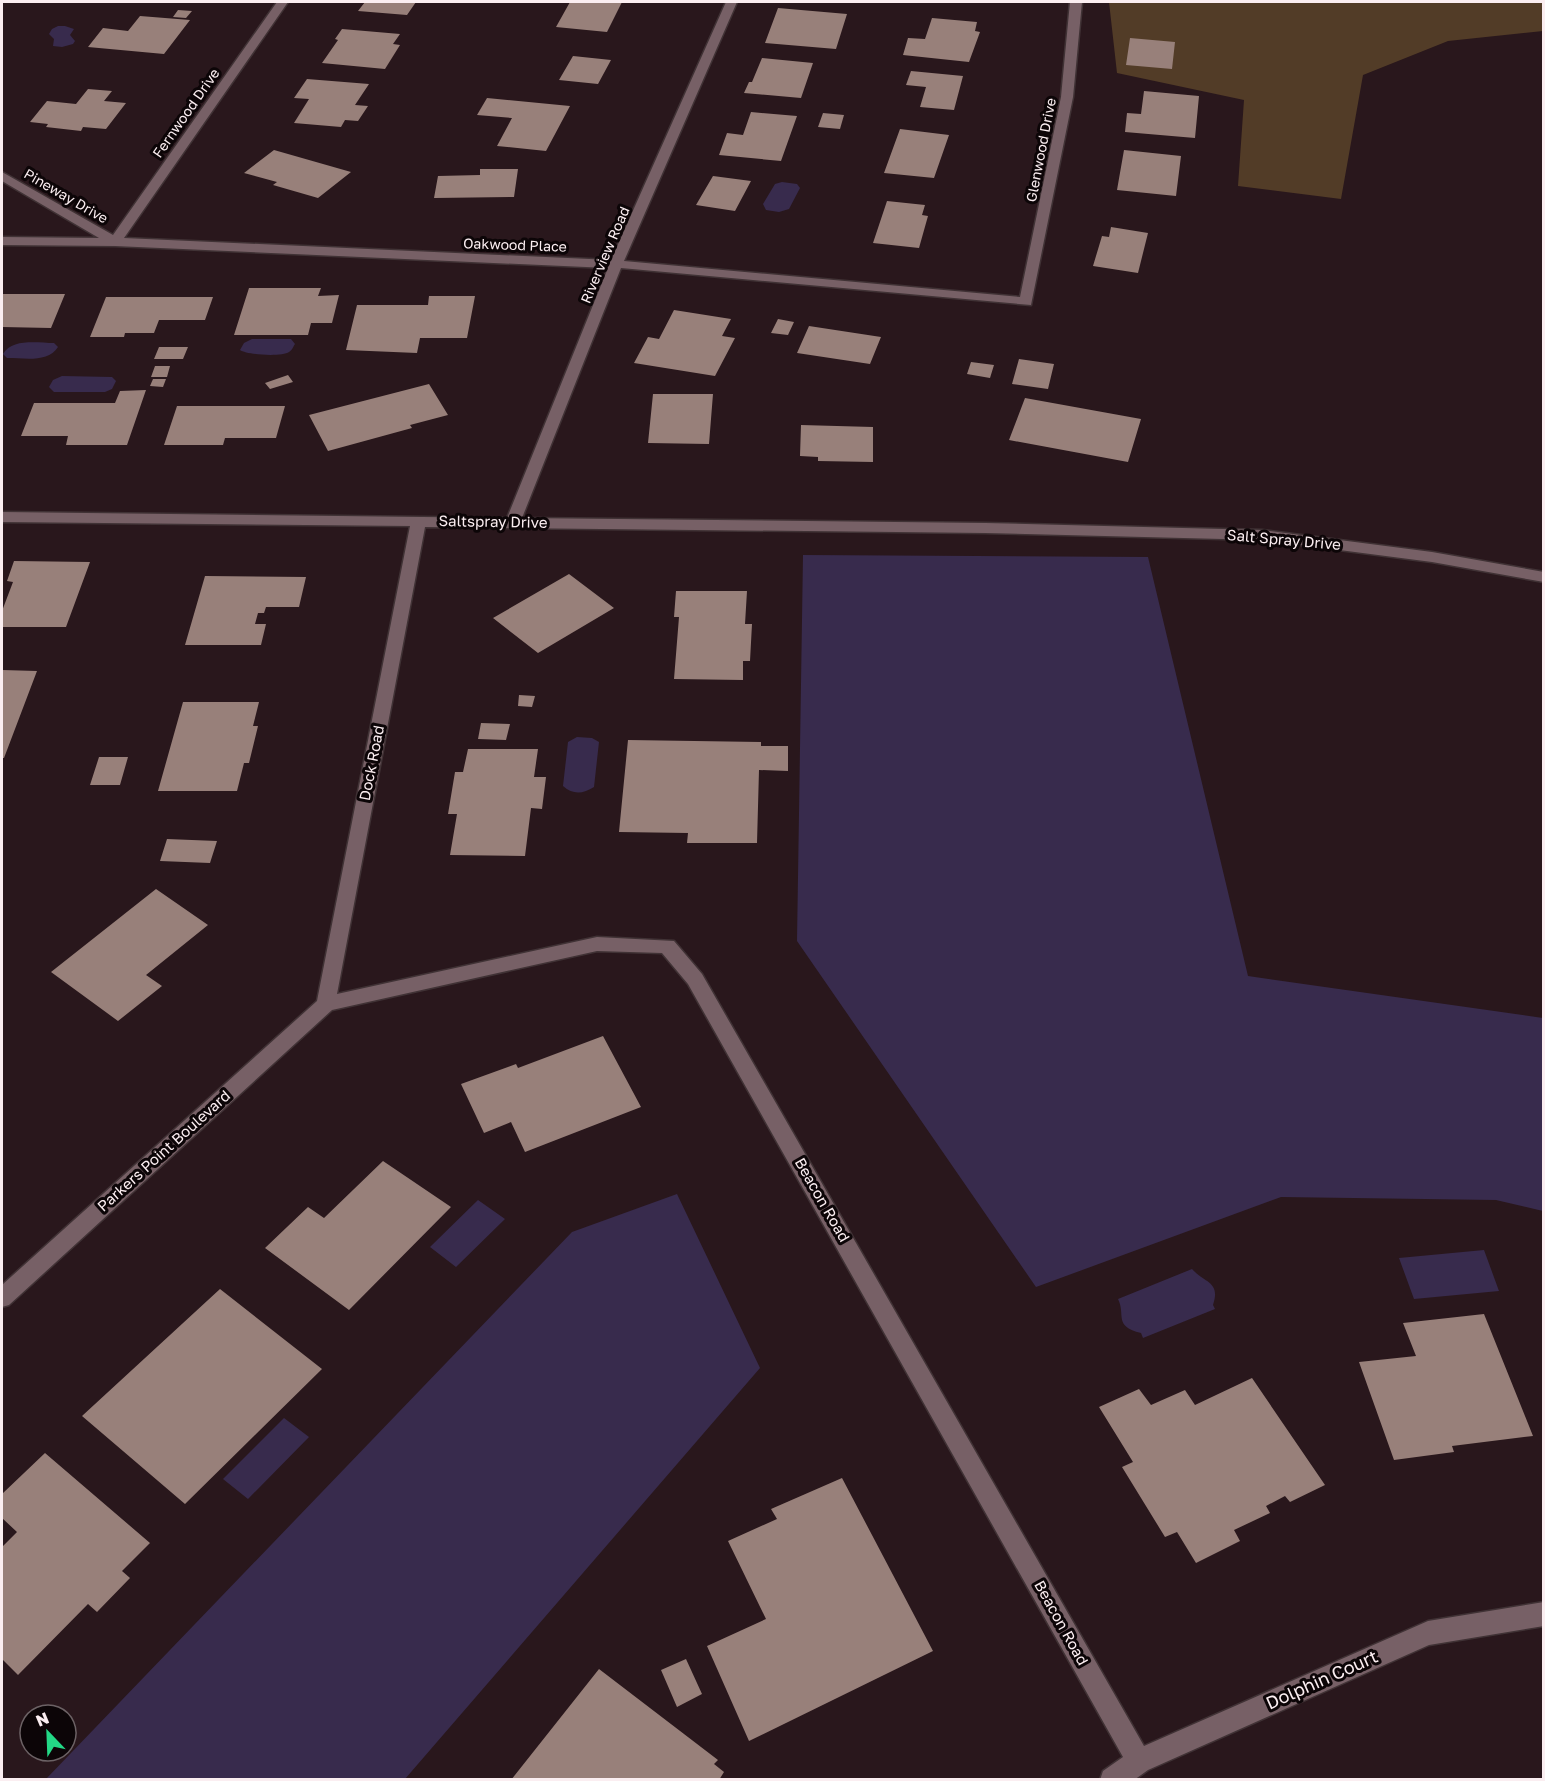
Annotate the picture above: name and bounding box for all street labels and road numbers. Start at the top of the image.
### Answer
street label: Fernwood Drive [149,65,223,161]
street label: Glenwood Drive [1022,96,1059,203]
street label: Pineway Drive [21,165,111,226]
street label: Riverview Road [576,204,633,306]
street label: Oakwood Place [463,234,567,255]
street label: Saltspray Drive [438,511,548,531]
street label: Salt Spray Drive [1226,525,1342,553]
street label: Dock Road [355,723,387,802]
street label: Parkers Point Boulevard [93,1086,233,1215]
street label: Beacon Road [792,1154,854,1245]
street label: Beacon Road [1031,1577,1093,1668]
street label: Dolphin Court [1262,1645,1381,1714]

